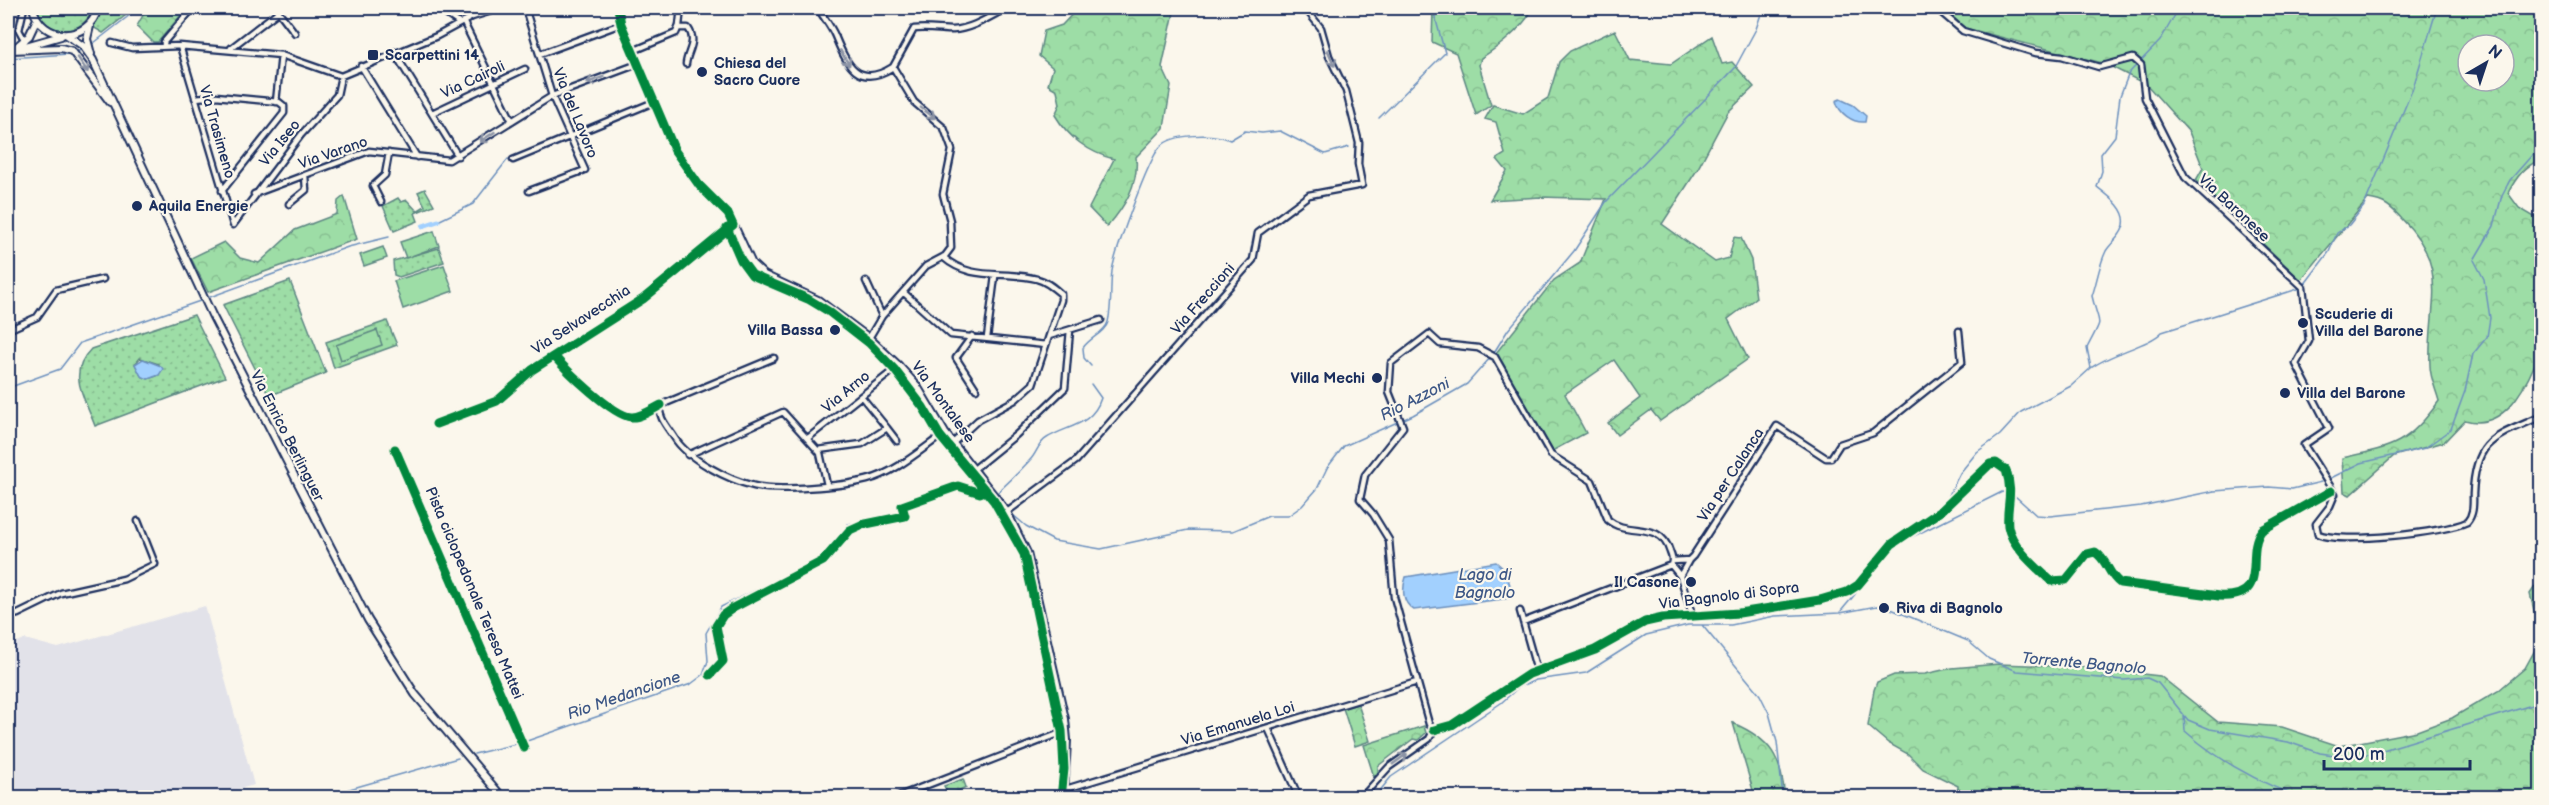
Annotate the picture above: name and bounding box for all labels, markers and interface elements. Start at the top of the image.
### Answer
north arrow [2456,33,2516,93]
text: N [2484,41,2505,64]
place label: Scarpettini 14 [385,46,479,65]
marker: Scarpettini 14 [366,48,380,62]
one-way arrow [839,49,851,66]
one-way arrow [1326,49,1337,67]
place label: Chiesa del Sacro Cuore [714,54,800,90]
one-way arrow [77,56,90,73]
street label: Via Cairoli [438,57,508,103]
street label: Via del Lavoro [548,65,602,161]
marker: Chiesa del Sacro Cuore [695,65,709,79]
one-way arrow [586,75,605,86]
street label: Via Trasimeno [195,83,239,181]
one-way arrow [919,107,935,119]
street label: Via Iseo [255,116,305,170]
one-way arrow [479,131,496,143]
street label: Via Varano [296,132,370,174]
street label: Via Baronese [2194,170,2274,246]
place label: Aquila Energie [148,197,249,216]
marker: Aquila Energie [130,199,144,213]
street label: Via Freccioni [1167,259,1239,339]
street label: Via Selvavecchia [528,281,634,359]
place label: Scuderie di Villa del Barone [2315,305,2424,341]
marker: Scuderie di Villa del Barone [2296,316,2310,330]
place label: Villa Bassa [748,321,823,340]
marker: Villa Bassa [828,323,842,337]
street label: Via Montalese [907,357,979,447]
street label: Via Enrico Berlinguer [246,367,328,505]
street label: Via Arno [818,367,874,417]
place label: Villa Mechi [1290,369,1365,388]
marker: Villa Mechi [1370,371,1384,385]
water label: Rio Azzoni [1377,374,1454,426]
place label: Villa del Barone [2297,384,2406,403]
marker: Villa del Barone [2278,386,2292,400]
street label: Via per Calanca [1694,424,1768,526]
street label: Pista ciclopedonale Teresa Mattei [421,484,527,702]
water label: Lago di Bagnolo [1455,566,1515,603]
place label: Il Casone [1614,573,1679,592]
marker: Il Casone [1684,575,1698,589]
street label: Via Bagnolo di Sopra [1658,578,1800,614]
place label: Riva di Bagnolo [1896,599,2003,618]
marker: Riva di Bagnolo [1877,601,1891,615]
water label: Torrente Bagnolo [2021,649,2147,679]
water label: Rio Medancione [565,668,683,724]
street label: Via Emanuela Loi [1179,698,1297,750]
scale bar [2324,733,2470,771]
text: 200 m [2333,744,2385,765]
one-way arrow [1392,753,1408,765]

